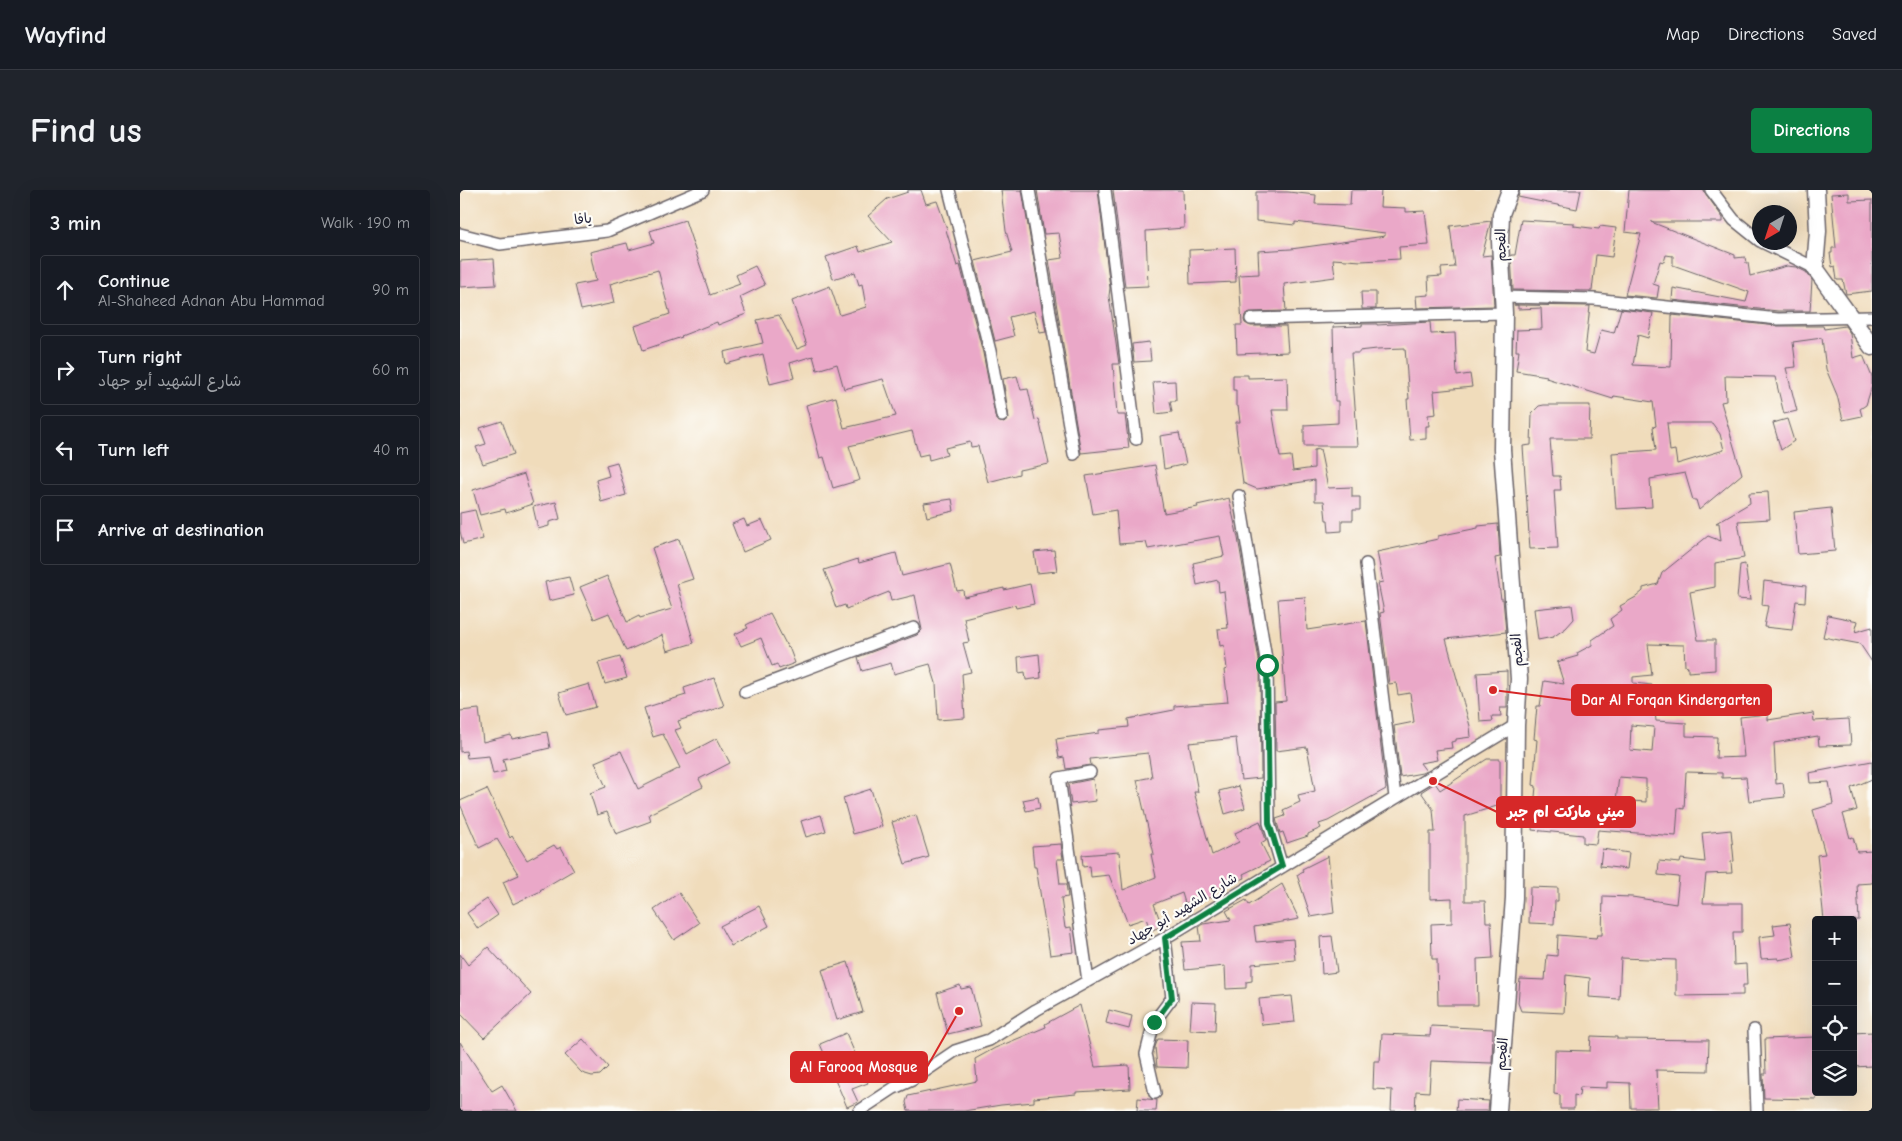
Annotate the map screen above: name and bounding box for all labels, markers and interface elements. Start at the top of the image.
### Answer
text: Wayfind [25,21,106,49]
text: Map [1666,24,1700,45]
text: Directions [1728,24,1804,45]
text: Saved [1832,24,1877,45]
button: Directions [1751,108,1872,153]
text: Find us [30,110,142,151]
north arrow [1752,205,1797,250]
street label: يافا [573,209,593,229]
text: 3 min [50,211,101,235]
text: Walk · 190 m [321,214,410,232]
street label: الفجم [1492,228,1512,262]
text: Continue [98,270,170,292]
icon: ahead [51,276,79,304]
text: 90 m [372,281,409,299]
text: Al-Shaheed Adnan Abu Hammad [98,292,325,310]
text: Turn right [98,346,182,368]
icon: right [51,356,79,384]
text: 60 m [372,361,409,379]
text: شارع الشهيد أبو جهاد [98,372,241,390]
icon: left [51,436,79,464]
text: Turn left [98,439,169,461]
text: 40 m [373,441,409,459]
icon: arrive [51,516,79,544]
text: Arrive at destination [98,519,264,541]
street label: الفجم [1507,633,1529,667]
route start [1256,654,1279,677]
callout: Dar Al Forqan Kindergarten [1572,685,1771,715]
text: Dar Al Forqan Kindergarten [1581,691,1761,709]
callout: ميني ماركت ام جبر [1497,797,1635,827]
text: ميني ماركت ام جبر [1505,803,1625,826]
street label: شارع الشهيد أبو جهاد [1124,869,1241,949]
map controls [1812,916,1857,1096]
button: + [1812,916,1857,961]
button: − [1812,961,1857,1006]
button: locate [1812,1006,1857,1051]
route end [1143,1011,1166,1034]
street label: الفجم [1492,1037,1514,1071]
button: layers [1812,1051,1857,1096]
callout: Al Farooq Mosque [791,1052,927,1082]
text: Al Farooq Mosque [801,1058,917,1076]

